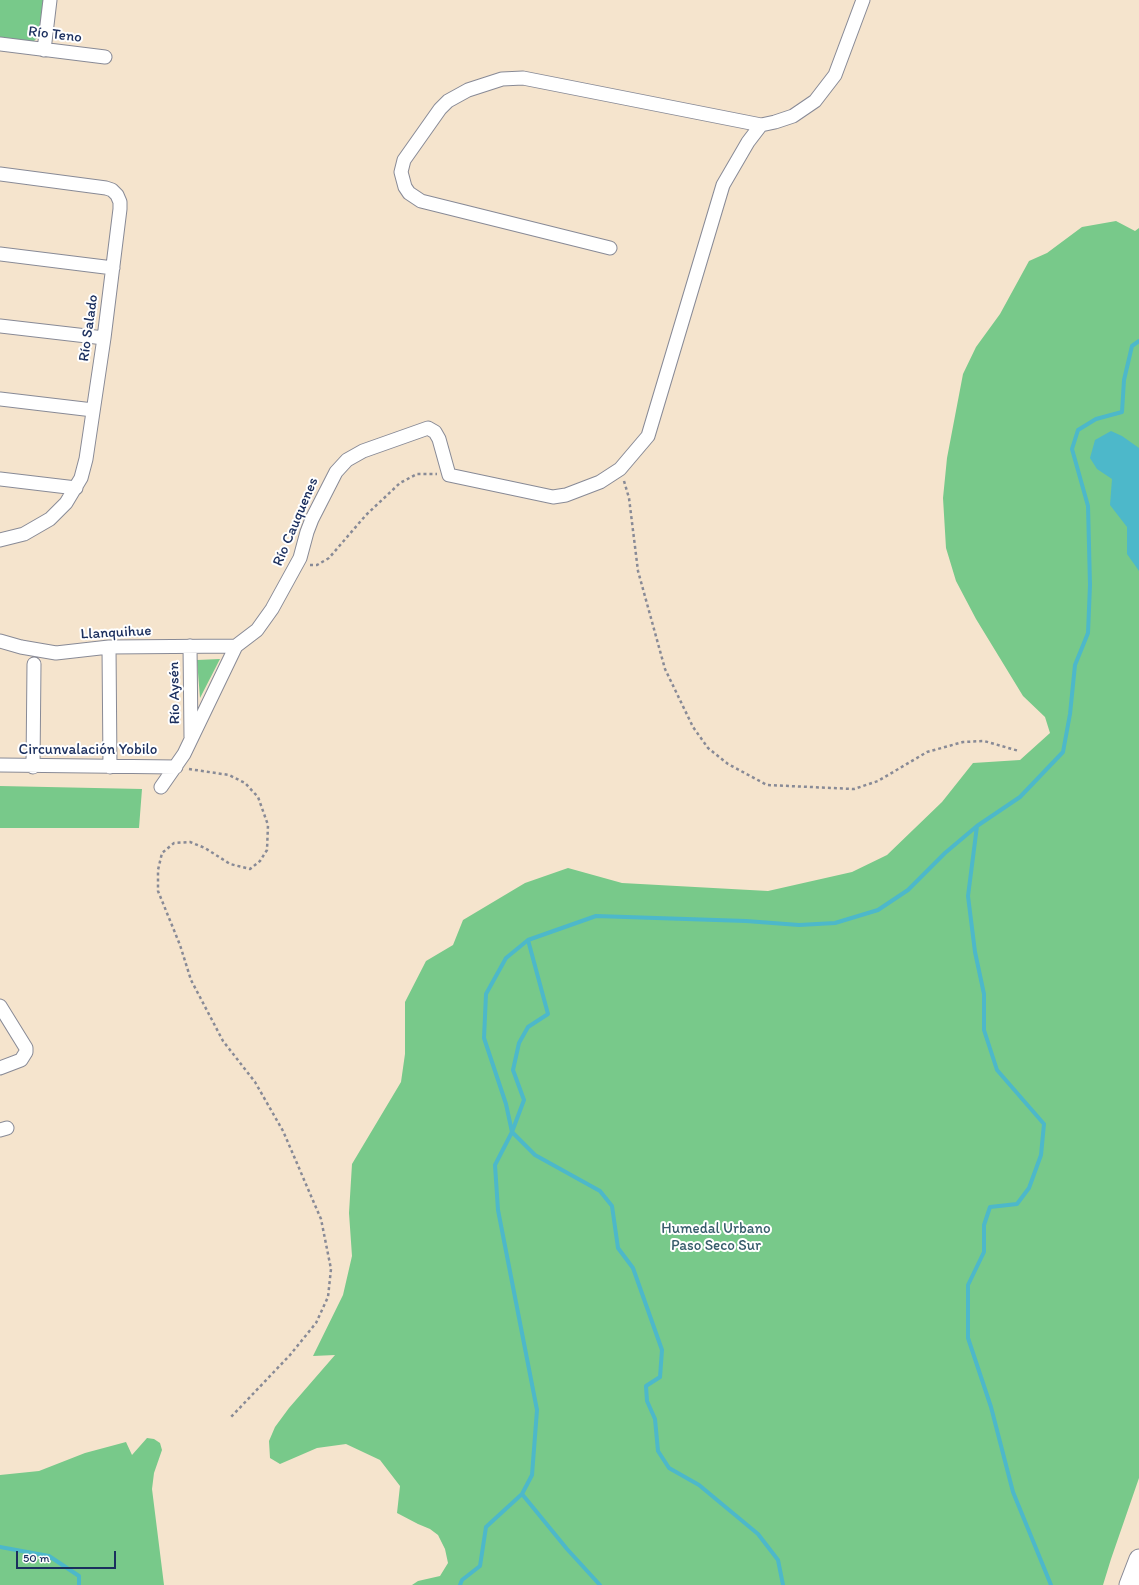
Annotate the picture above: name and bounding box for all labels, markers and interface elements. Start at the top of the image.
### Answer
street label: Río Teno [27,23,83,47]
street label: Río Salado [75,293,103,363]
street label: Río Cauquenes [269,475,323,569]
street label: Llanquihue [80,622,152,644]
street label: Río Aysén [165,661,185,725]
street label: Circunvalación Yobilo [19,741,157,759]
park label: Humedal Urbano Paso Seco Sur [661,1220,771,1255]
scale bar [18,1543,118,1569]
text: 50 m [23,1551,49,1565]

